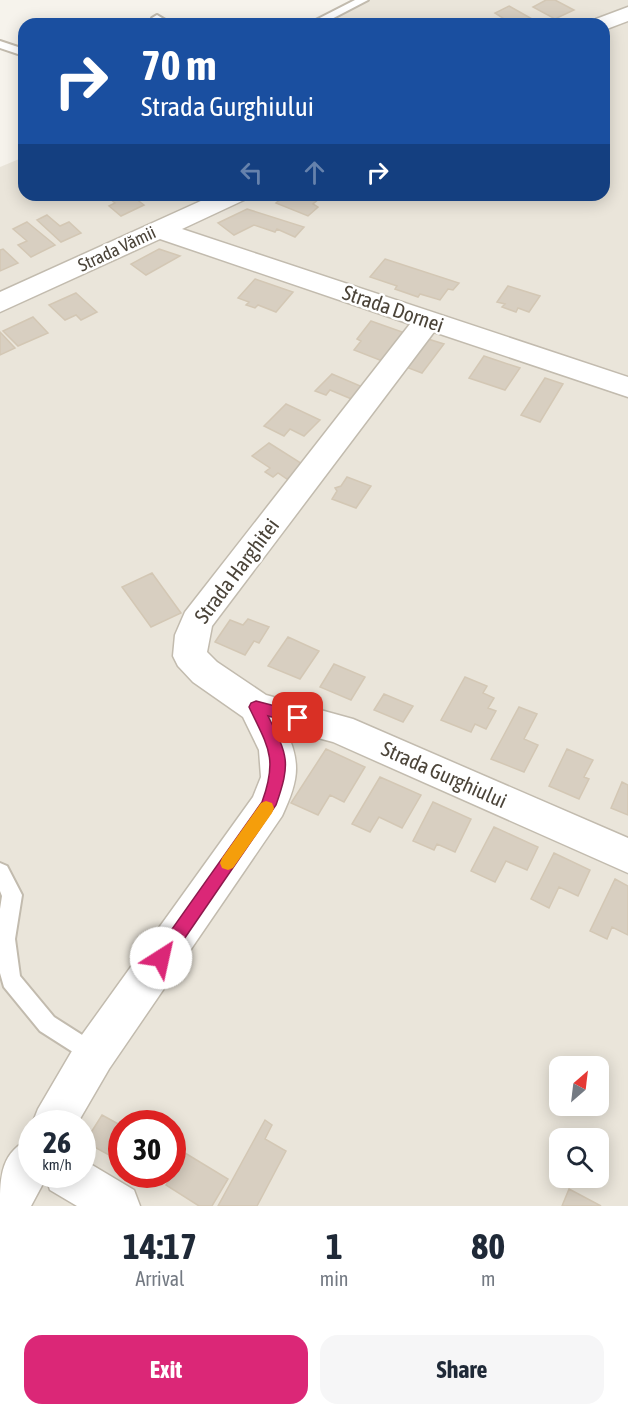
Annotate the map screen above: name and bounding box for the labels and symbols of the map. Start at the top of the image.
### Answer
street label: Strada Vămii [75,221,159,276]
street label: Strada Dornei [340,280,447,337]
street label: Strada Harghitei [189,513,283,627]
pin [272,692,323,743]
street label: Strada Gurghiului [378,736,511,812]
position arrow [129,926,193,990]
north arrow [549,1056,609,1116]
speed limit sign: 30 [108,1110,186,1188]

